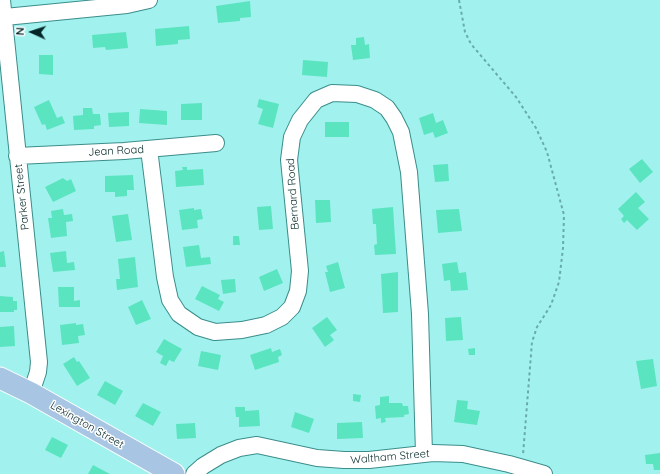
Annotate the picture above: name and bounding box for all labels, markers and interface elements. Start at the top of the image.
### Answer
north arrow [12,12,52,52]
text: N [13,27,27,36]
street label: Jean Road [88,143,144,159]
street label: Bernard Road [284,158,302,230]
street label: Parker Street [12,163,32,231]
street label: Lexington Street [48,399,126,451]
street label: Waltham Street [350,447,430,467]

